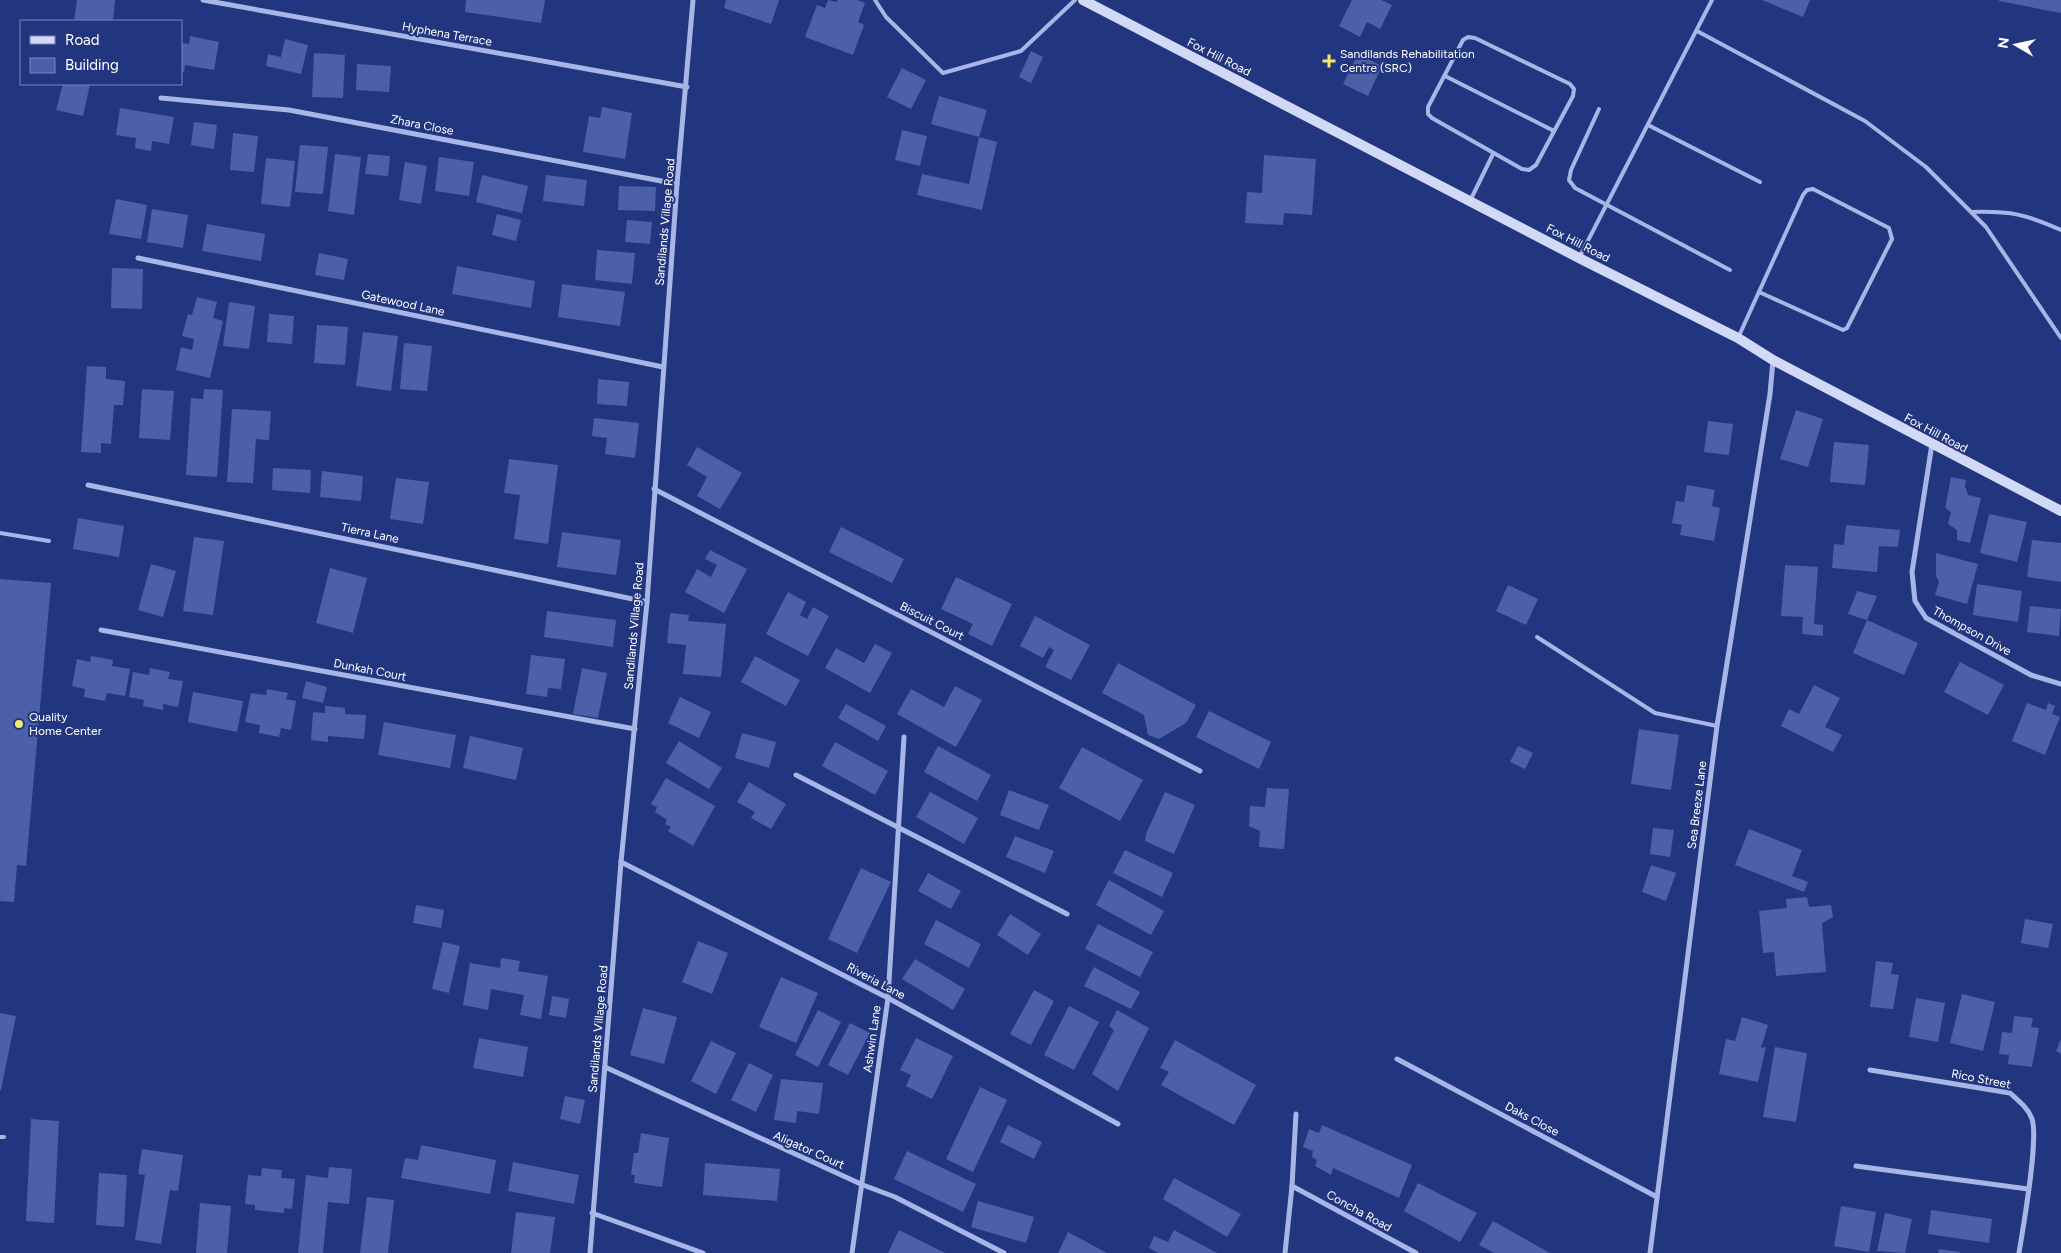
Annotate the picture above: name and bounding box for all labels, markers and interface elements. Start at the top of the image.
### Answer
street label: Hyphena Terrace [401,19,494,49]
legend [20,20,182,85]
north arrow [1991,20,2041,70]
text: Road [65,31,100,49]
street label: Fox Hill Road [1185,35,1253,79]
text: N [1994,36,2013,50]
place label: Sandilands Rehabilitation Centre (SRC) [1340,47,1475,75]
marker: Sandilands Rehabilitation Centre (SRC) [1322,54,1336,68]
text: Building [65,56,119,74]
street label: Zhara Close [389,112,455,138]
street label: Sandilands Village Road [652,158,678,286]
street label: Fox Hill Road [1544,221,1612,265]
street label: Gatewood Lane [360,287,446,319]
street label: Fox Hill Road [1902,410,1970,456]
street label: Tierra Lane [340,520,401,546]
street label: Sandilands Village Road [621,562,647,690]
street label: Biscuit Court [898,599,967,643]
street label: Thompson Drive [1930,604,2014,659]
street label: Dunkah Court [332,656,408,684]
place label: Quality Home Center [29,710,102,738]
marker: Quality Home Center [13,718,25,730]
street label: Sea Breeze Lane [1685,760,1709,850]
street label: Riveria Lane [844,960,908,1003]
street label: Sandilands Village Road [585,965,611,1093]
street label: Ashwin Lane [860,1004,884,1074]
street label: Rico Street [1950,1066,2012,1092]
street label: Daks Close [1503,1099,1562,1139]
street label: Aligator Court [771,1128,847,1172]
street label: Concha Road [1324,1187,1394,1235]

